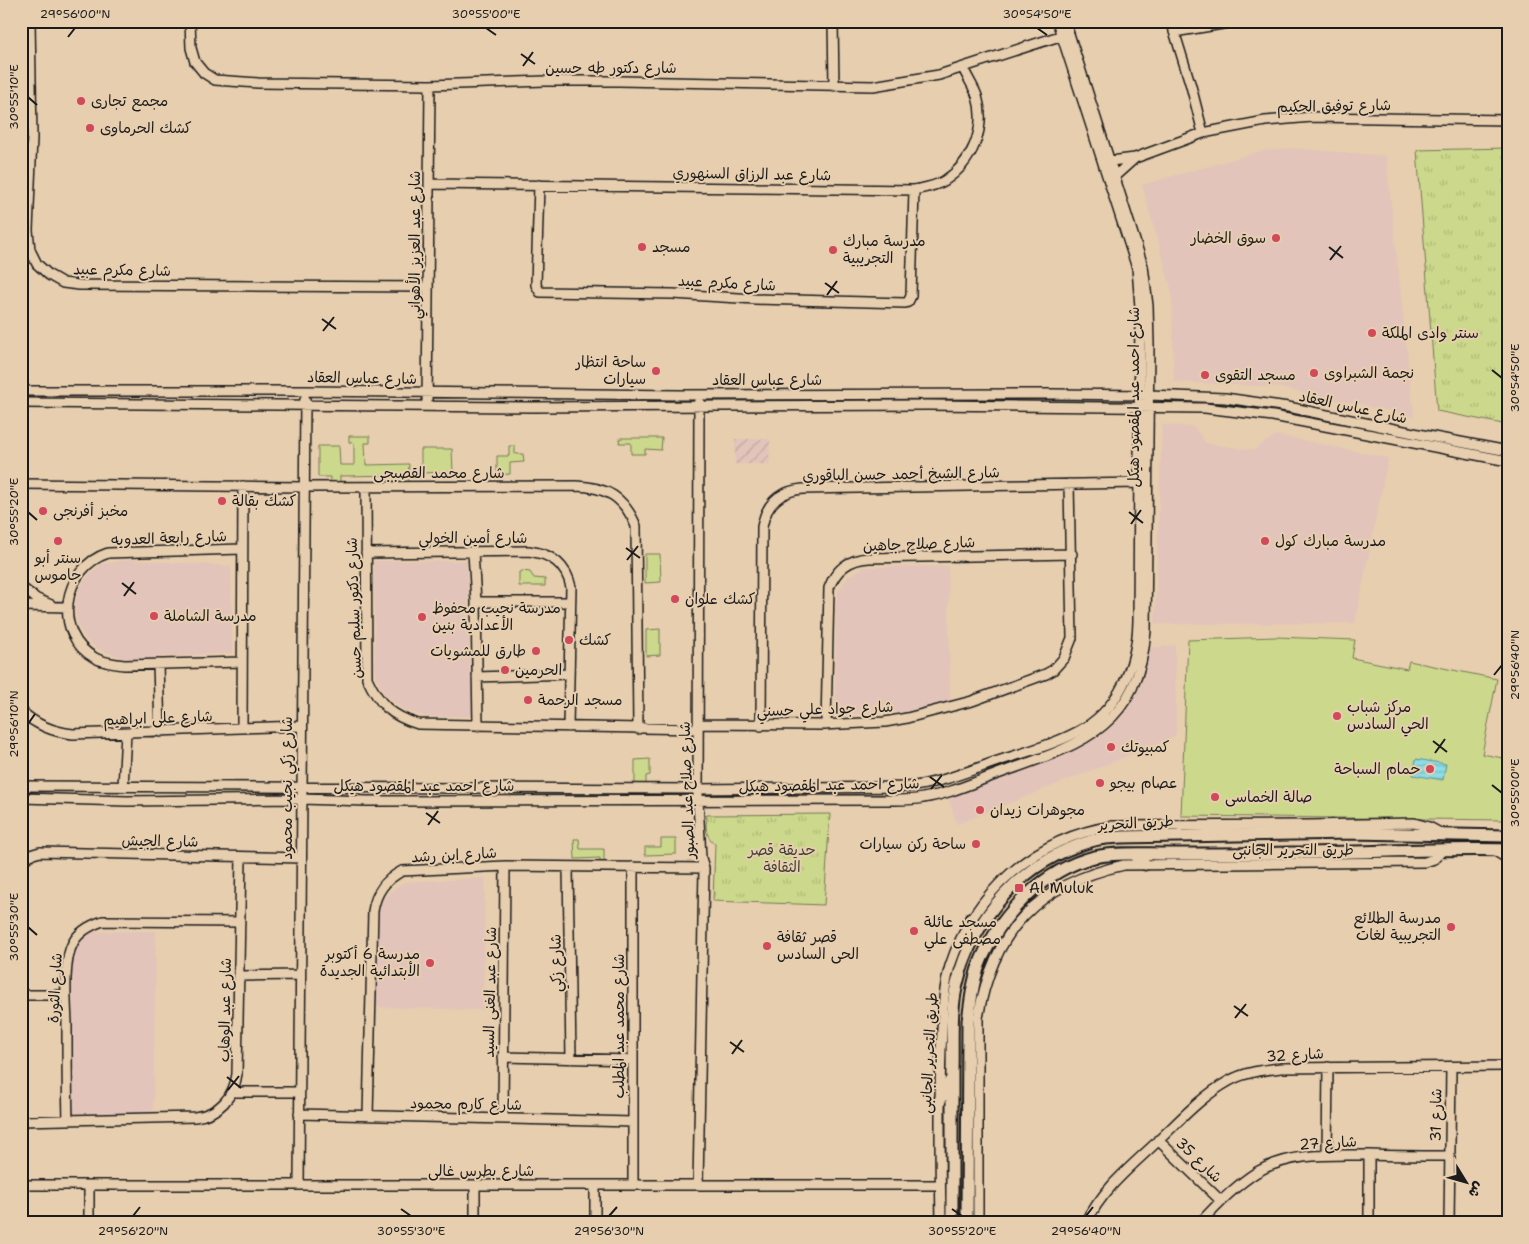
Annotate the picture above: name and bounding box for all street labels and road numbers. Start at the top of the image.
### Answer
street label: شارع دكتور طه حسين [545,58,677,78]
street label: شارع توفيق الحكيم [1277,95,1391,119]
street label: شارع عبد الرزاق السنهوري [672,163,831,186]
street label: شارع عبد العزيز الأهواني [405,171,428,319]
street label: شارع مكرم عبيد [73,259,171,283]
street label: شارع مكرم عبيد [677,270,776,298]
street label: شارع احمد عبد المقصود هيكل [1124,307,1144,487]
street label: شارع عباس العقاد [307,367,417,389]
street label: شارع عباس العقاد [712,370,822,390]
street label: شارع عباس العقاد [1297,386,1409,428]
street label: شارع الشيخ أحمد حسن الباقوري [802,462,1000,487]
street label: شارع محمد القصبجى [373,463,505,483]
street label: شارع رابعة العدويه [111,526,227,550]
street label: شارع أمين الخولي [419,528,527,551]
street label: شارع صلاح جاهين [862,532,976,556]
street label: شارع دكتور سليم حسن [342,537,368,679]
street label: شارع جواد علي حسني [756,697,894,724]
street label: شارع على ابراهيم [103,706,213,732]
street label: شارع زكي نجيب محمود [277,716,300,860]
street label: شارع صلاح عبد الصبور [675,721,699,860]
street label: شارع احمد عبد المقصود هيكل [738,773,920,797]
street label: شارع احمد عبد المقصود هيكل [334,776,514,796]
street label: طريق التحرير [1096,811,1174,835]
street label: شارع الجيش [121,830,199,852]
street label: طريق التحرير الجانبى [1232,840,1354,860]
street label: شارع ابن رشد [411,843,497,867]
street label: شارع عبد الغنى السيد [479,926,501,1058]
street label: شارع زكي [545,934,570,992]
street label: شارع الثورة [43,952,67,1024]
street label: شارع محمد عبد المطلب [609,954,629,1098]
street label: شارع عبد الوهاب [214,958,236,1062]
street label: طريق التحرير الجانبى [916,992,942,1114]
street label: شارع 32 [1266,1044,1324,1066]
street label: شارع 31 [1426,1088,1446,1142]
street label: شارع كارم محمود [410,1093,522,1116]
street label: شارع 27 [1299,1132,1357,1154]
street label: شارع 35 [1172,1133,1226,1187]
street label: شارع بطرس غالى [428,1161,534,1181]

